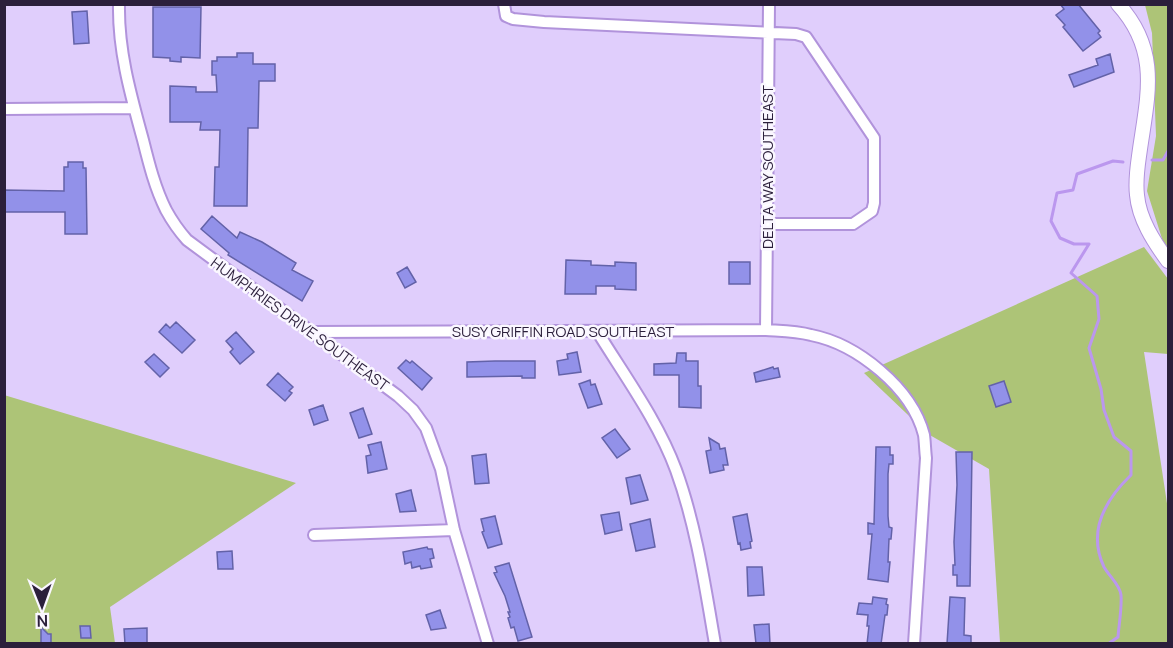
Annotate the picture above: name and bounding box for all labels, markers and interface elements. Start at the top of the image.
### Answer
street label: DELTA WAY SOUTHEAST [757,85,778,249]
street label: HUMPHRIES DRIVE SOUTHEAST [207,252,393,396]
street label: SUSY GRIFFIN ROAD SOUTHEAST [452,321,674,342]
north arrow [12,576,72,636]
text: N [36,610,48,632]

